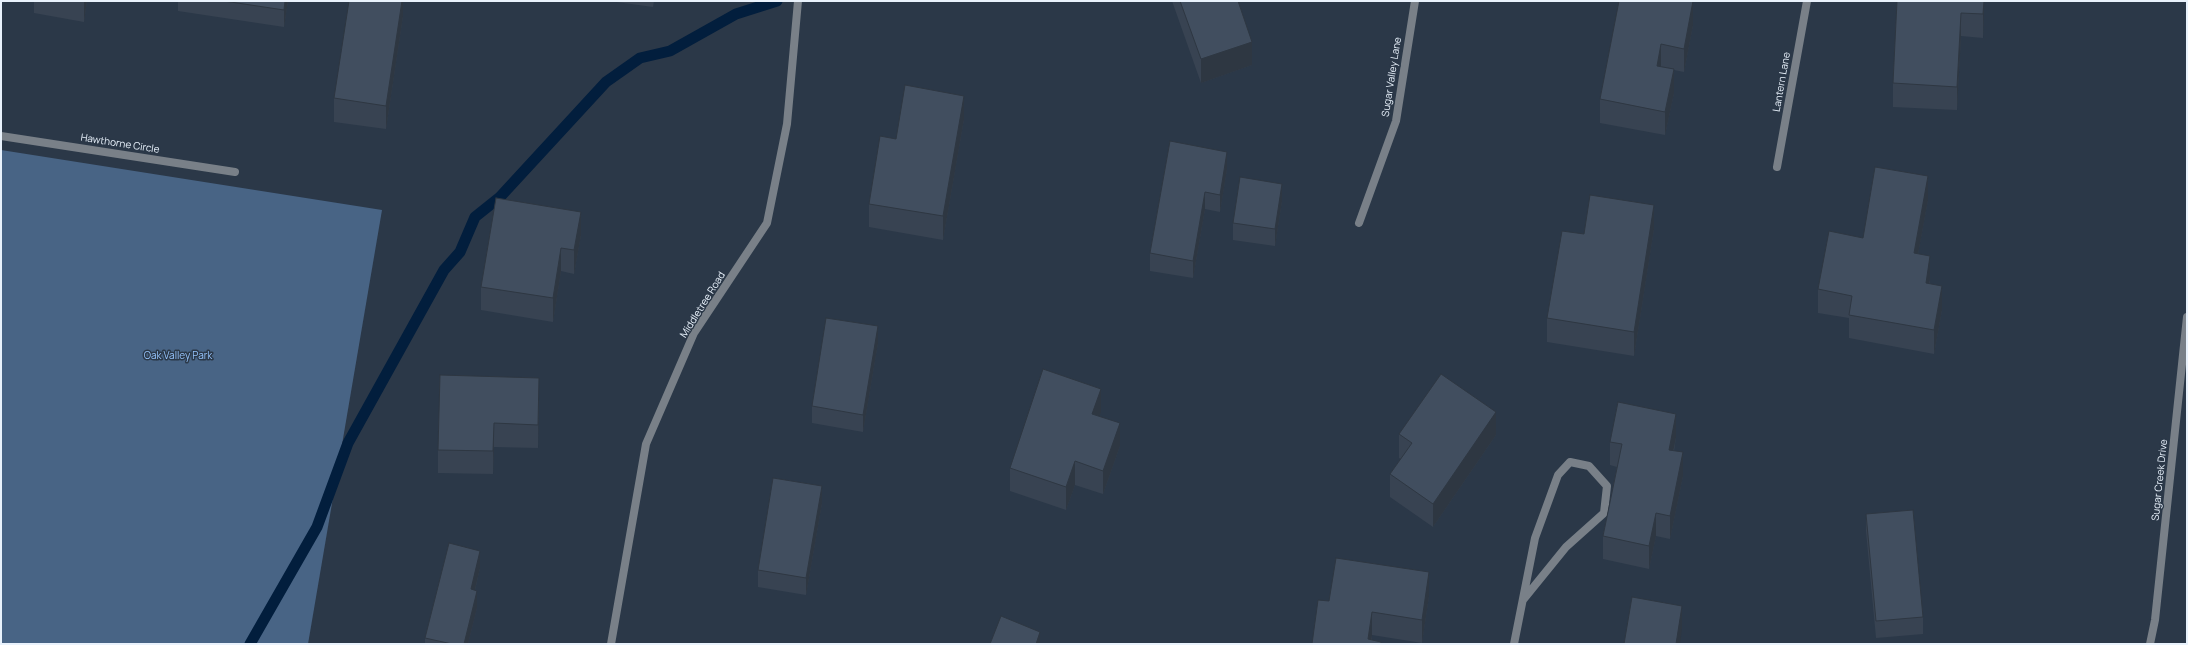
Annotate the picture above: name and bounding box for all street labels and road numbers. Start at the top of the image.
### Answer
street label: Sugar Valley Lane [1380,36,1404,118]
street label: Lantern Lane [1771,51,1793,113]
street label: Hawthorne Circle [80,132,160,156]
street label: Middletree Road [678,270,728,340]
street label: Sugar Creek Drive [2150,439,2170,521]

